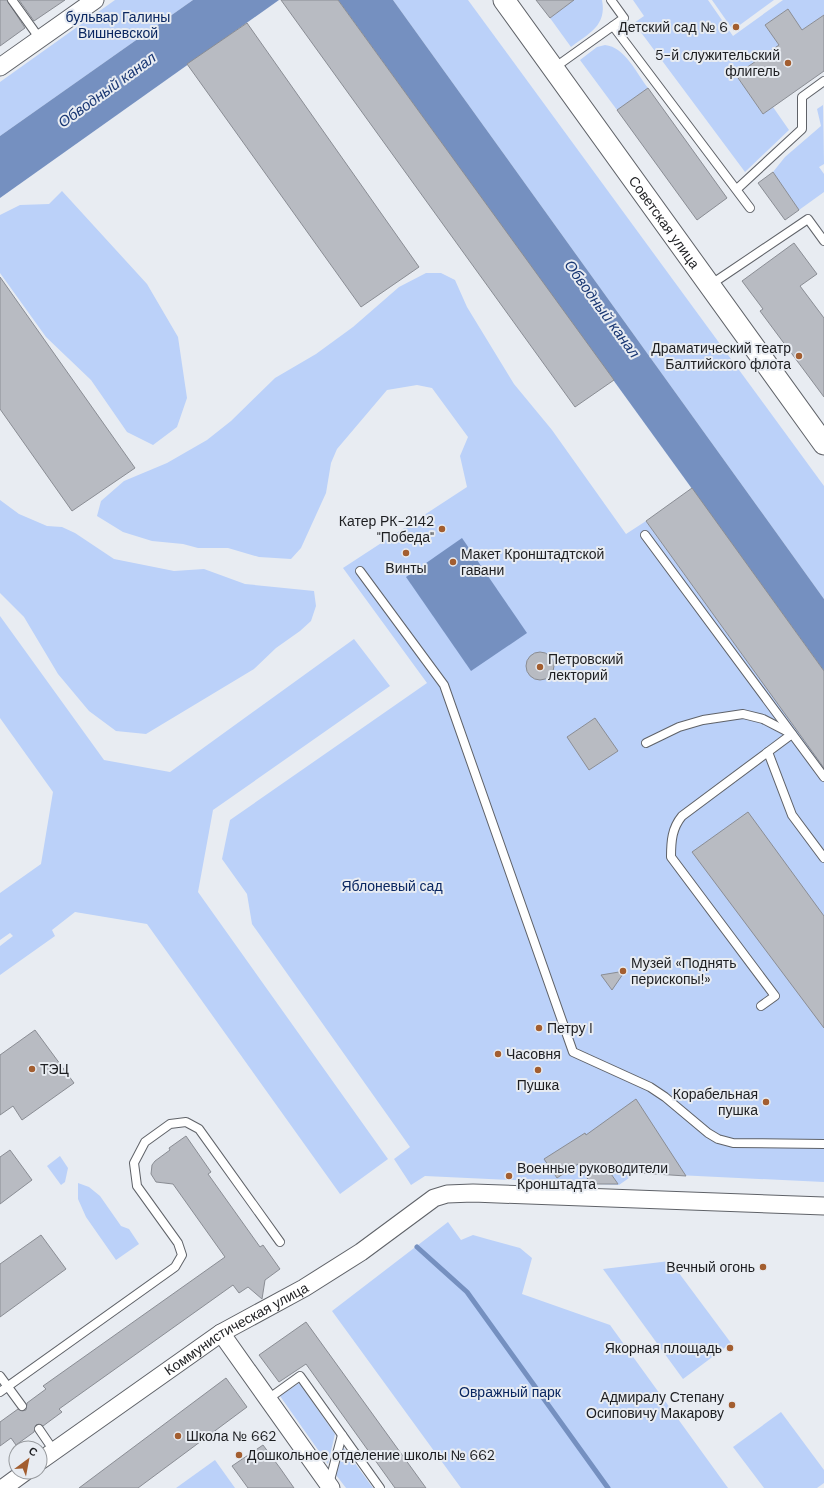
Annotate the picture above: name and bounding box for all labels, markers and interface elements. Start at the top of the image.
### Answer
park label: бульвар Галины Вишневской [66,8,170,42]
place label: Детский сад № 6 [618,18,728,36]
marker: Детский сад № 6 [731,22,741,32]
place label: 5-й служительский флигель [655,46,780,80]
water label: Обводный канал [54,47,160,132]
marker: 5-й служительский флигель [783,58,793,68]
street label: Советская улица [625,172,704,272]
water label: Обводный канал [560,256,645,362]
place label: Драматический театр Балтийского флота [651,339,791,373]
marker: Драматический театр Балтийского флота [794,351,804,361]
place label: Катер РК-2142 "Победа" [339,512,434,546]
marker: Катер РК-2142 "Победа" [437,524,447,534]
place label: Макет Кронштадтской гавани [461,545,604,579]
marker: Винты [401,548,411,558]
marker: Макет Кронштадтской гавани [448,557,458,567]
place label: Винты [385,559,427,577]
place label: Петровский лекторий [548,650,623,684]
marker: Петровский лекторий [535,662,545,672]
park label: Яблоневый сад [341,877,443,895]
place label: Музей «Поднять перископы!» [631,954,736,988]
marker: Музей «Поднять перископы!» [618,966,628,976]
place label: Петру I [547,1019,592,1037]
marker: Петру I [534,1023,544,1033]
place label: Часовня [506,1045,561,1063]
marker: Часовня [493,1049,503,1059]
place label: ТЭЦ [40,1060,70,1078]
marker: ТЭЦ [27,1064,37,1074]
marker: Пушка [533,1065,543,1075]
place label: Пушка [517,1076,559,1094]
place label: Корабельная пушка [673,1085,758,1119]
marker: Корабельная пушка [761,1097,771,1107]
place label: Военные руководители Кронштадта [517,1159,668,1193]
marker: Военные руководители Кронштадта [504,1171,514,1181]
place label: Вечный огонь [666,1258,755,1276]
marker: Вечный огонь [758,1262,768,1272]
street label: Коммунистическая улица [161,1278,312,1379]
place label: Якорная площадь [605,1339,722,1357]
marker: Якорная площадь [725,1343,735,1353]
park label: Овражный парк [459,1383,562,1401]
place label: Адмиралу Степану Осиповичу Макарову [586,1388,724,1422]
marker: Адмиралу Степану Осиповичу Макарову [727,1400,737,1410]
place label: Школа № 662 [186,1427,276,1445]
marker: Школа № 662 [173,1431,183,1441]
north arrow [8,1440,48,1480]
text: С [26,1443,40,1460]
place label: Дошкольное отделение школы № 662 [247,1446,495,1464]
marker: Дошкольное отделение школы № 662 [234,1450,244,1460]

